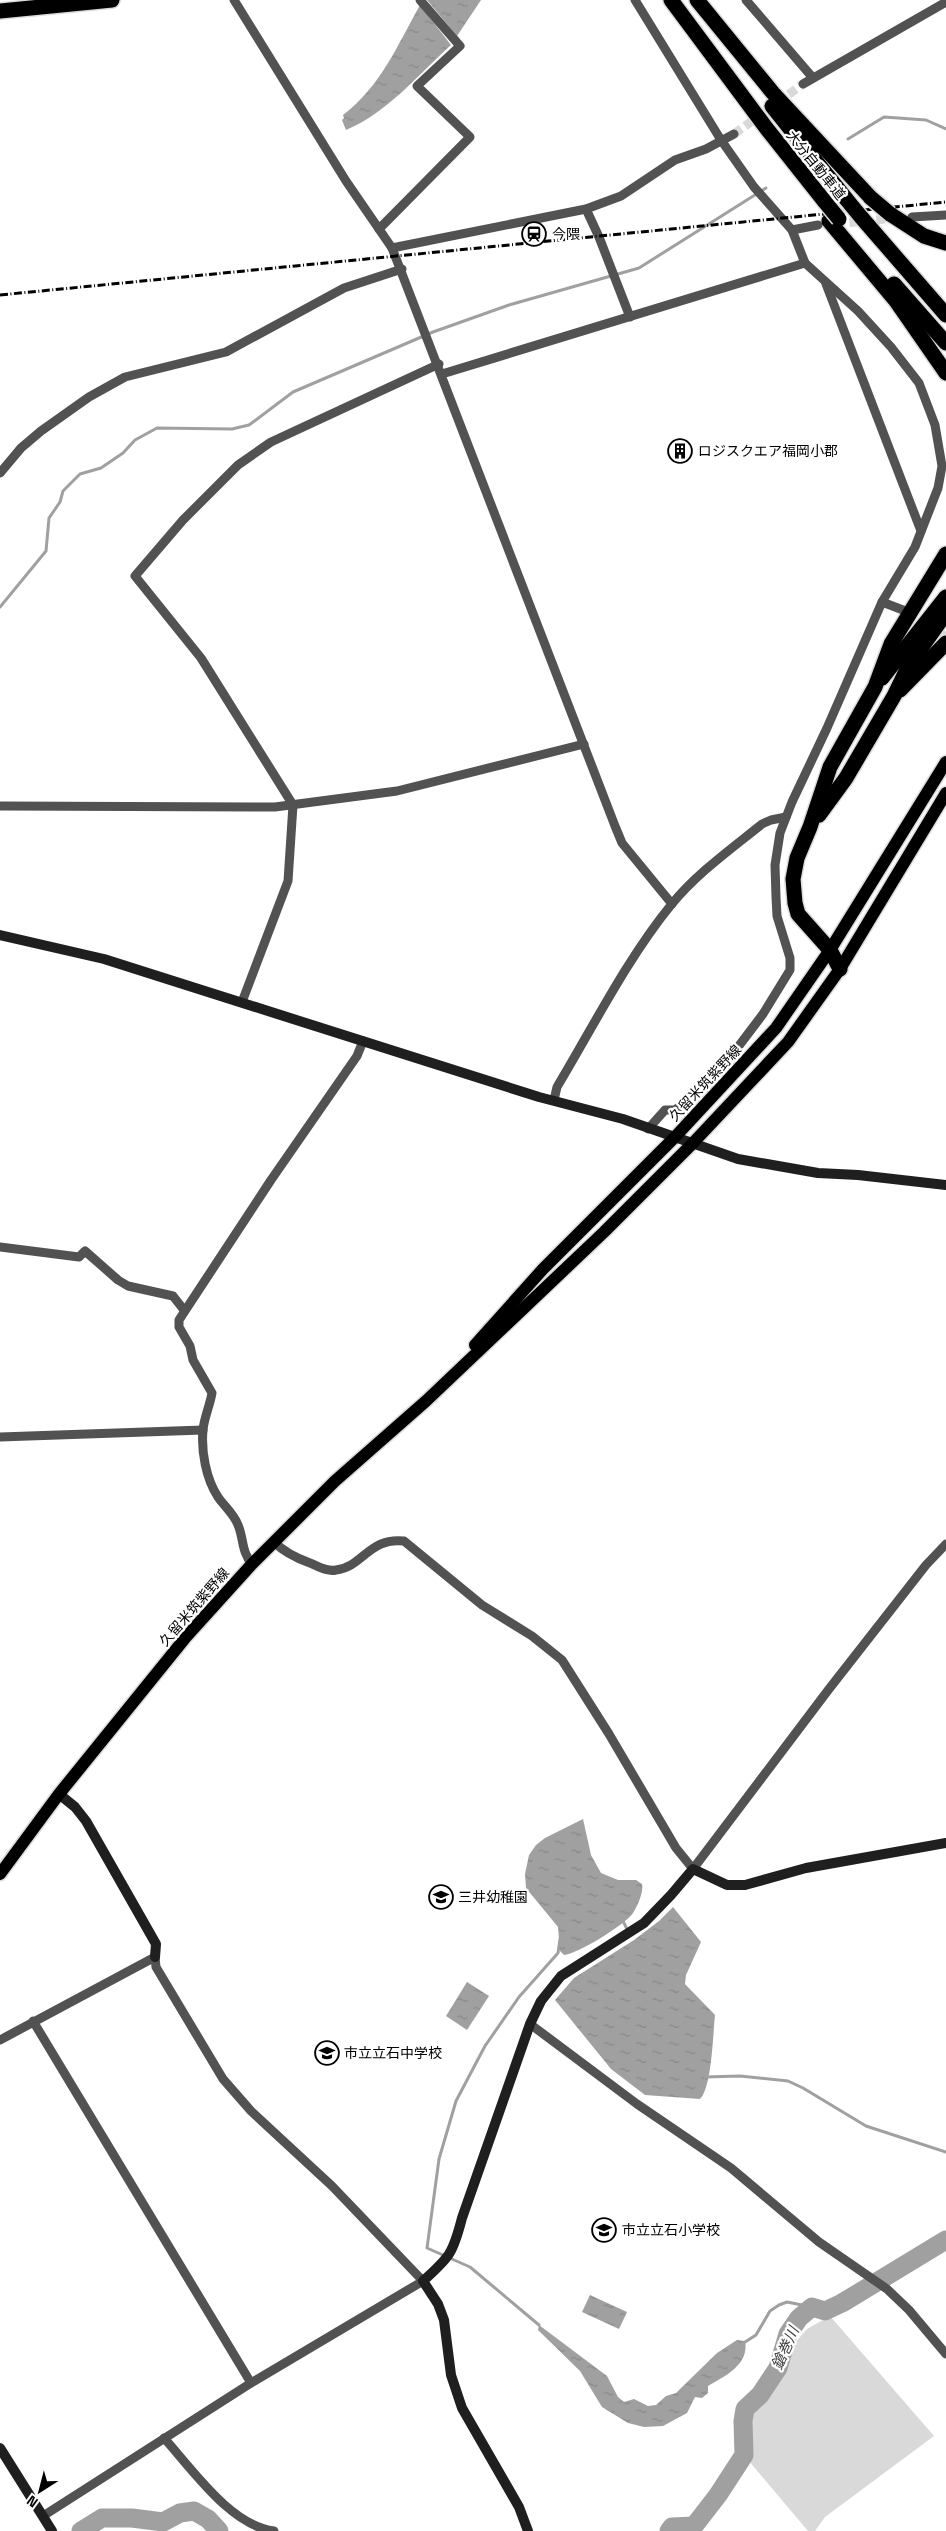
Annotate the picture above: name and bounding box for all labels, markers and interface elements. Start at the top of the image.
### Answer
street label: 大分自動車道 [783,127,849,203]
station icon: 今隈 [521,221,547,247]
place label: 今隈 [552,225,580,243]
building icon: ロジスクエア福岡小郡 [667,438,693,464]
place label: ロジスクエア福岡小郡 [698,442,838,460]
street label: 久留米筑紫野線 [665,1041,745,1125]
street label: 久留米筑紫野線 [155,1564,233,1650]
school or university icon: 三井幼稚園 [428,1884,454,1910]
place label: 三井幼稚園 [458,1888,528,1906]
school or university icon: 市立立石中学校 [314,2040,340,2066]
place label: 市立立石中学校 [344,2044,442,2062]
school or university icon: 市立立石小学校 [591,2217,617,2243]
place label: 市立立石小学校 [622,2221,720,2239]
water label: 鎗巻川 [767,2322,804,2372]
north arrow [15,2466,65,2516]
text: N [23,2491,41,2512]

